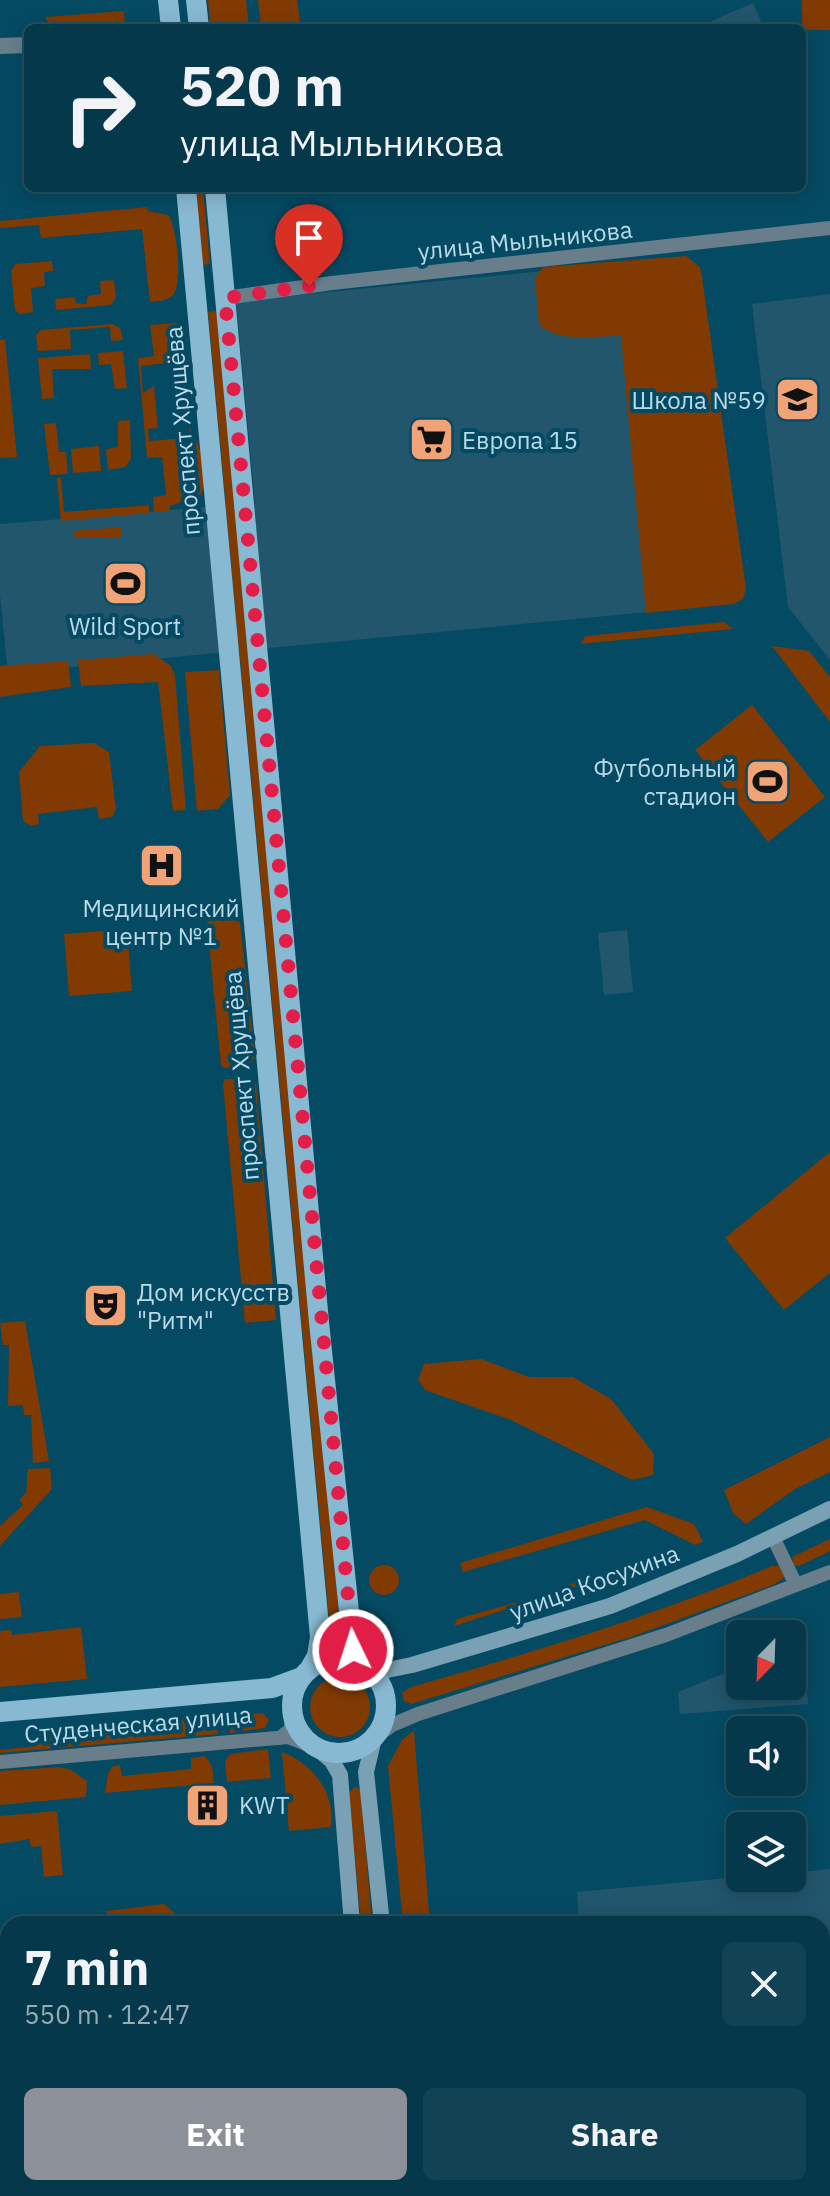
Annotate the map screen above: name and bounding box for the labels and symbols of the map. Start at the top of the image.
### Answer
pin [275,204,343,286]
street label: улица Мыльникова [416,213,634,267]
street label: проспект Хрущёва [157,325,207,537]
school or university icon: Школа №59 [773,376,821,424]
place label: Школа №59 [631,384,766,416]
supermarket icon: Европа 15 [407,416,455,464]
place label: Европа 15 [462,424,578,456]
sports icon: Wild Sport [101,560,149,608]
place label: Wild Sport [69,610,181,642]
place label: Футбольный стадион [593,752,736,812]
sports icon: Футбольный стадион [743,758,791,806]
hospital icon: Медицинский центр №1 [137,842,185,890]
place label: Медицинский центр №1 [82,892,240,952]
street label: проспект Хрущёва [216,970,266,1182]
place label: Дом искусств "Ритм" [137,1276,290,1336]
theatre icon: Дом искусств "Ритм" [82,1282,130,1330]
street label: улица Косухина [505,1536,683,1627]
position arrow [311,1608,395,1692]
north arrow [726,1620,806,1700]
street label: Студенческая улица [23,1698,253,1750]
building icon: KWT [184,1781,232,1829]
place label: KWT [239,1789,290,1821]

